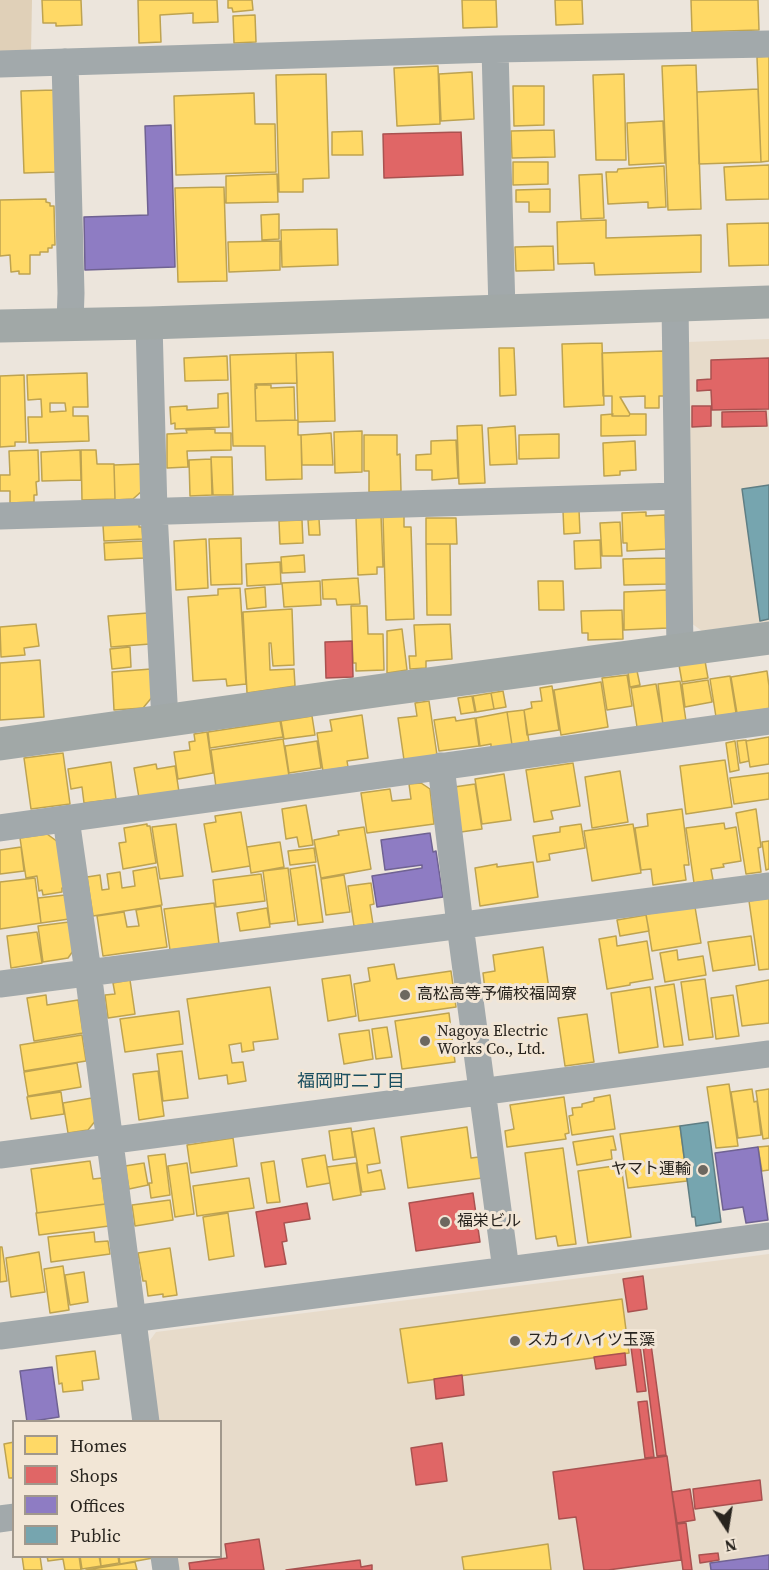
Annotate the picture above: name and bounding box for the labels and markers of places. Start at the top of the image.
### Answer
place label: 高松高等予備校福岡寮 [417,985,577,1005]
marker: 高松高等予備校福岡寮 [398,988,412,1002]
place label: Nagoya Electric Works Co., Ltd. [437,1022,548,1060]
marker: Nagoya Electric Works Co., Ltd. [418,1034,432,1048]
place label: ヤマト運輸 [611,1160,691,1180]
marker: ヤマト運輸 [696,1163,710,1177]
place label: 福栄ビル [457,1212,521,1232]
marker: 福栄ビル [438,1215,452,1229]
place label: スカイハイツ玉藻 [527,1331,655,1351]
marker: スカイハイツ玉藻 [508,1334,522,1348]

